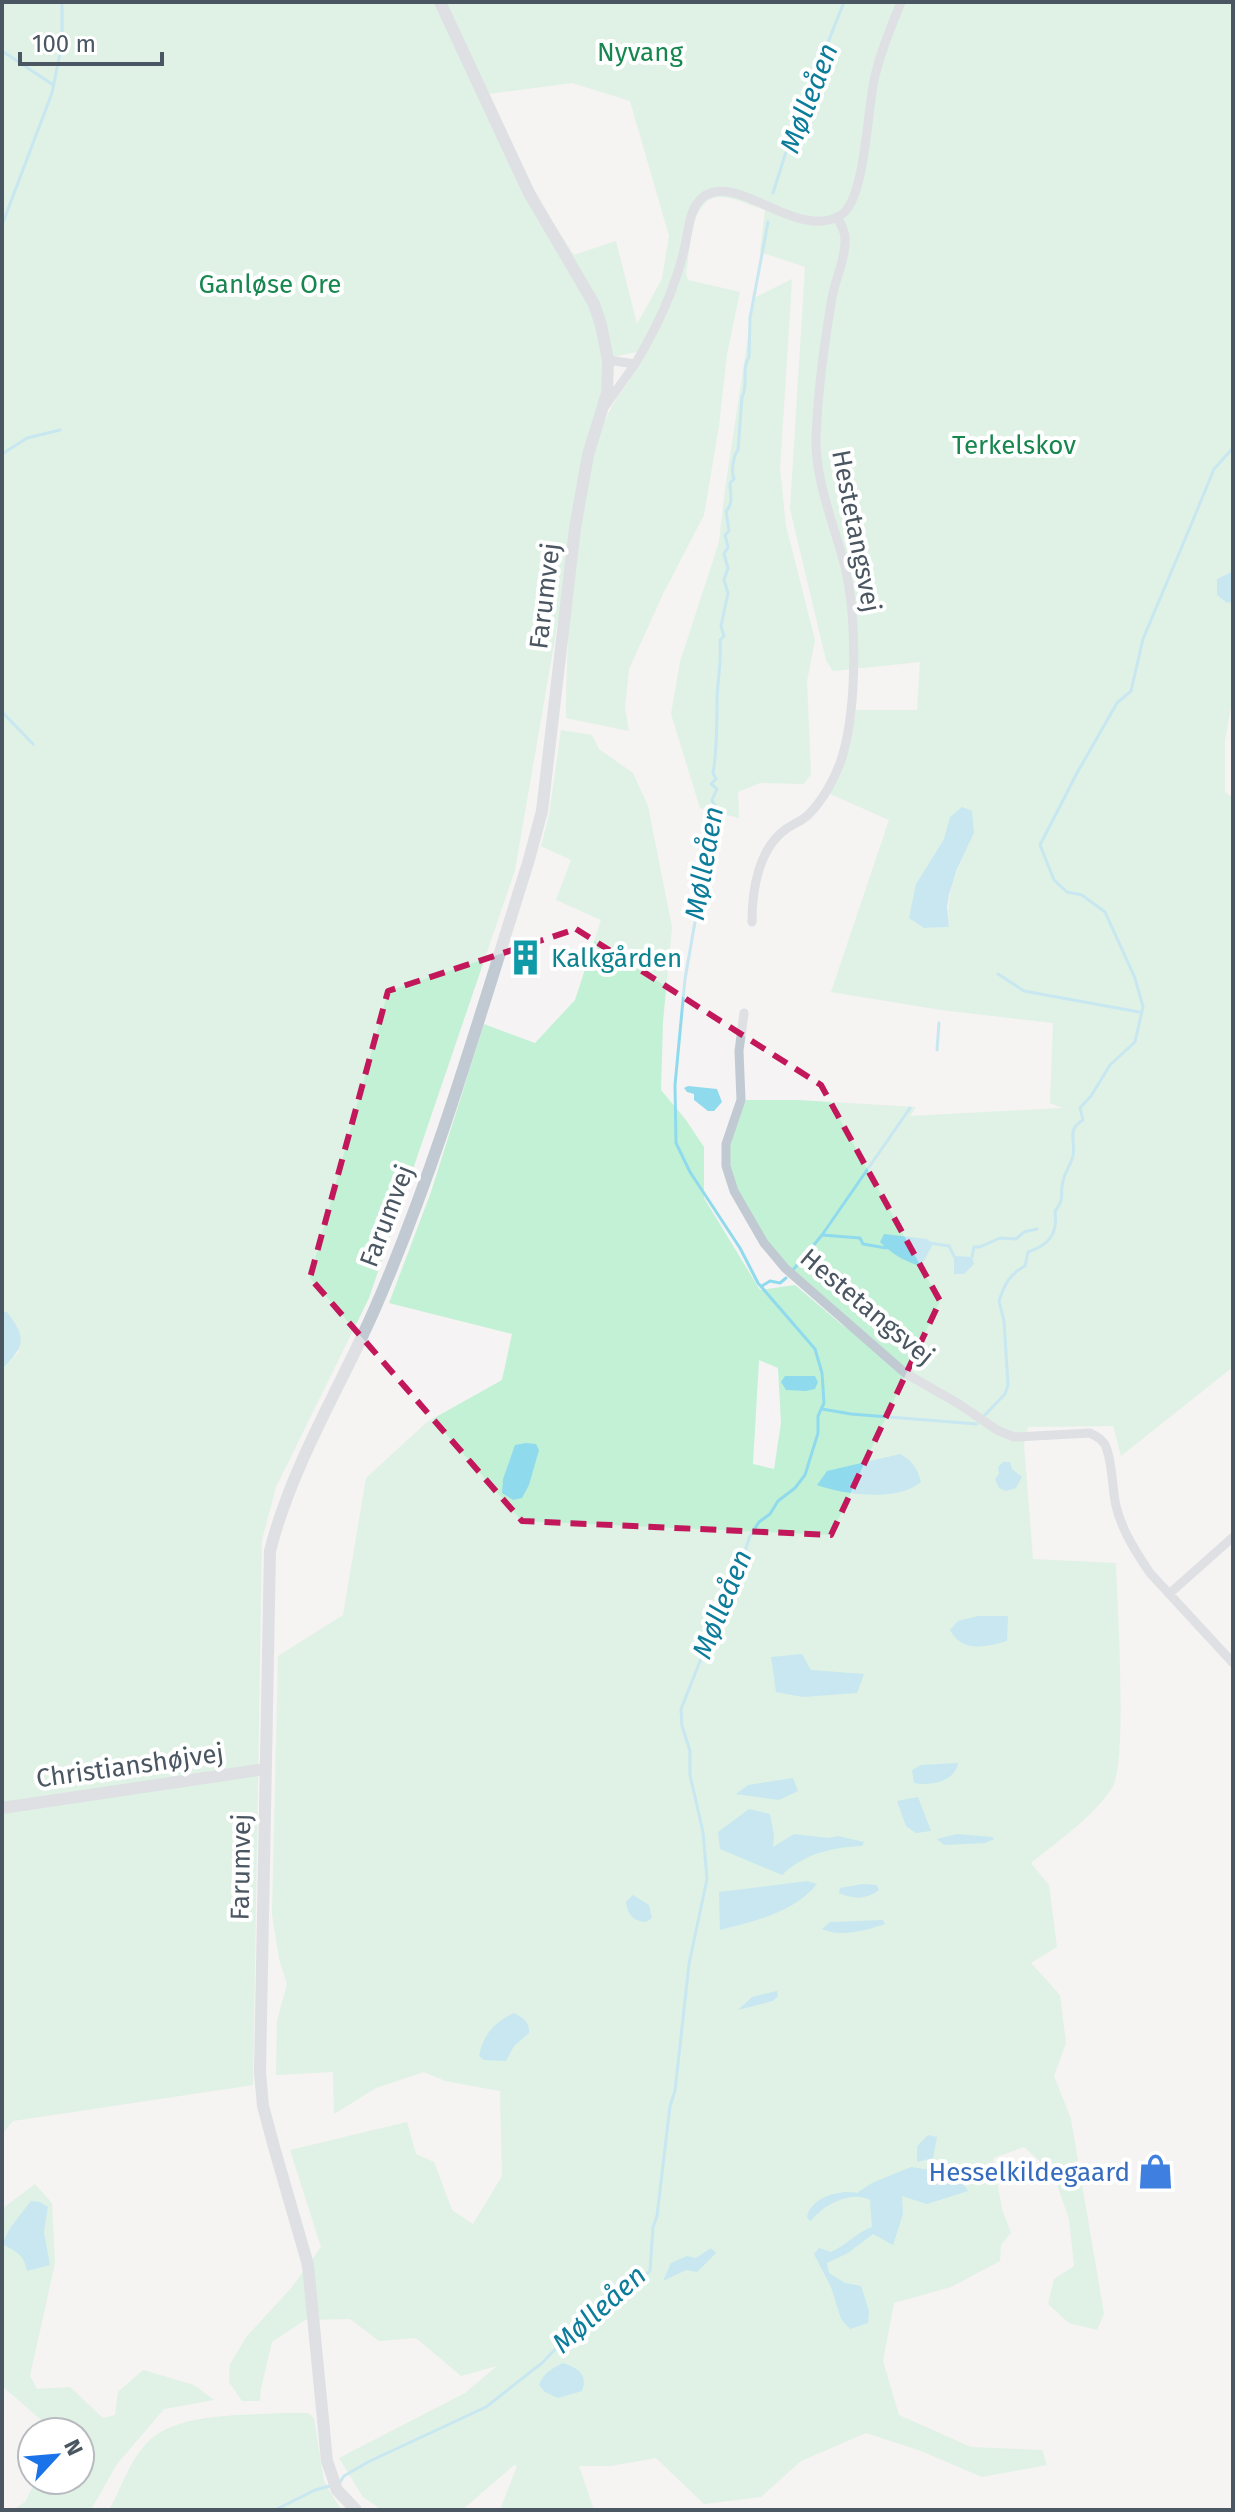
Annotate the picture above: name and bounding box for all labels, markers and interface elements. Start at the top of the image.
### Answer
scale bar [20,16,162,66]
text: 100 m [32,30,96,58]
park label: Nyvang [597,37,683,68]
water label: Mølleåen [773,39,845,157]
park label: Ganløse Ore [198,269,342,300]
park label: Terkelskov [952,430,1076,461]
street label: Hestetangsvej [825,447,887,615]
street label: Farumvej [523,541,567,651]
water label: Mølleåen [678,804,730,922]
building icon: Kalkgården [506,939,544,977]
place label: Kalkgården [551,943,682,974]
street label: Farumvej [353,1161,421,1271]
street label: Hestetangsvej [794,1242,940,1372]
water label: Mølleåen [685,1545,759,1663]
street label: Christianshøjvej [34,1737,226,1795]
street label: Farumvej [225,1813,257,1921]
shop icon: Hesselkildegaard [1137,2153,1175,2191]
place label: Hesselkildegaard [928,2157,1130,2188]
water label: Mølleåen [545,2258,653,2360]
north arrow [16,2416,96,2496]
text: N [58,2435,89,2460]

